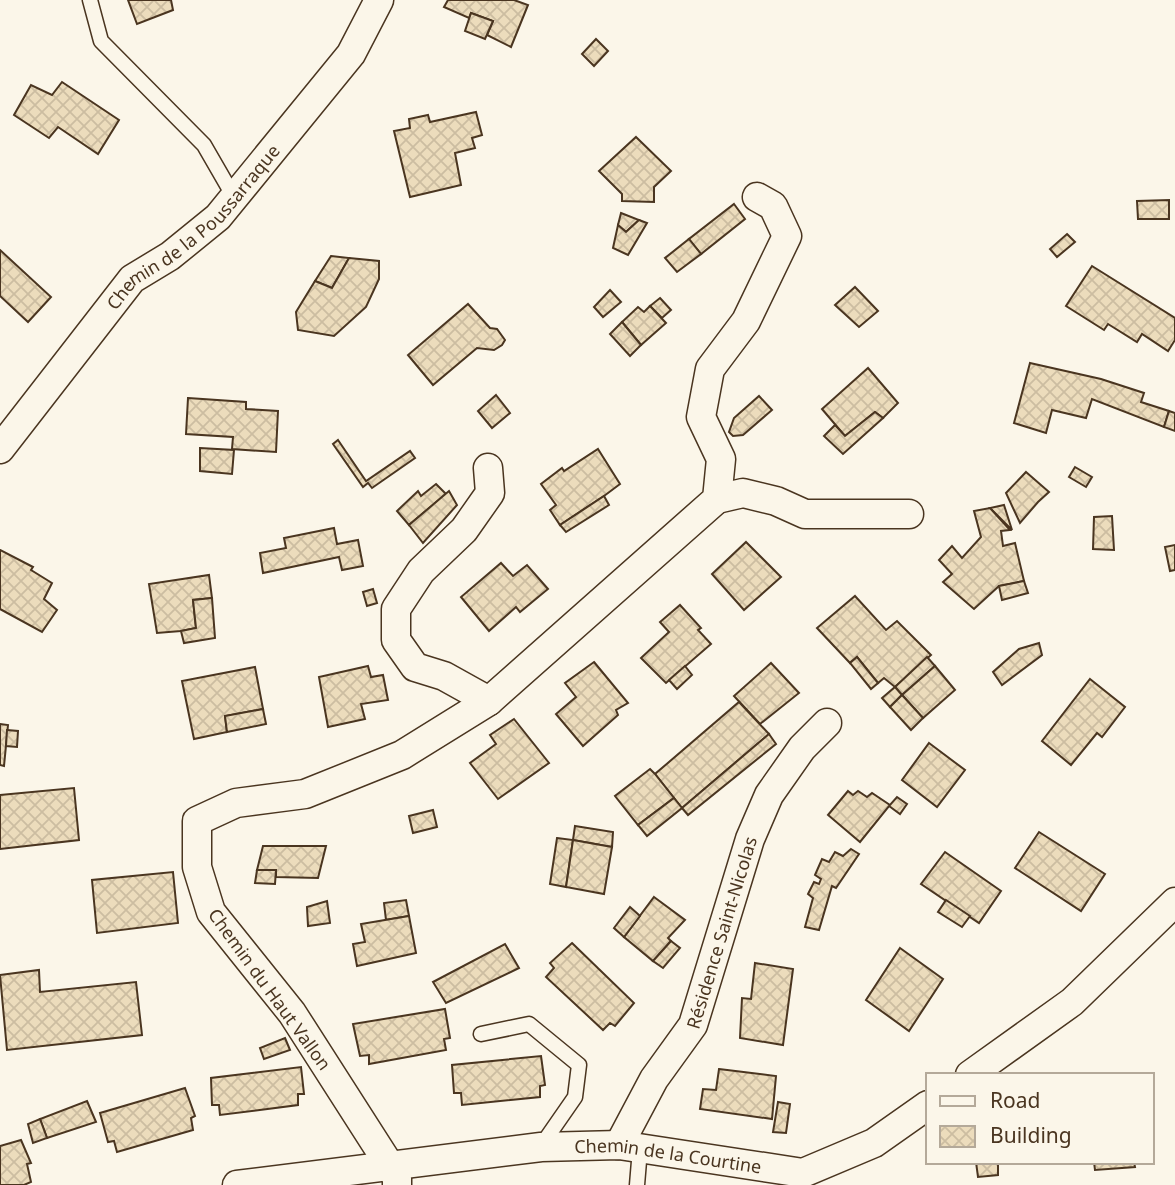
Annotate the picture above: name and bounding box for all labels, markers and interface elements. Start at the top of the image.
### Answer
street label: Chemin de la Poussarraque [101,139,285,314]
street label: Résidence Saint-Nicolas [681,834,762,1032]
street label: Chemin du Haut Vallon [203,903,337,1075]
legend [926,1073,1154,1164]
text: Road [990,1086,1040,1114]
text: Building [990,1121,1072,1149]
street label: Chemin de la Courtine [574,1133,763,1179]

